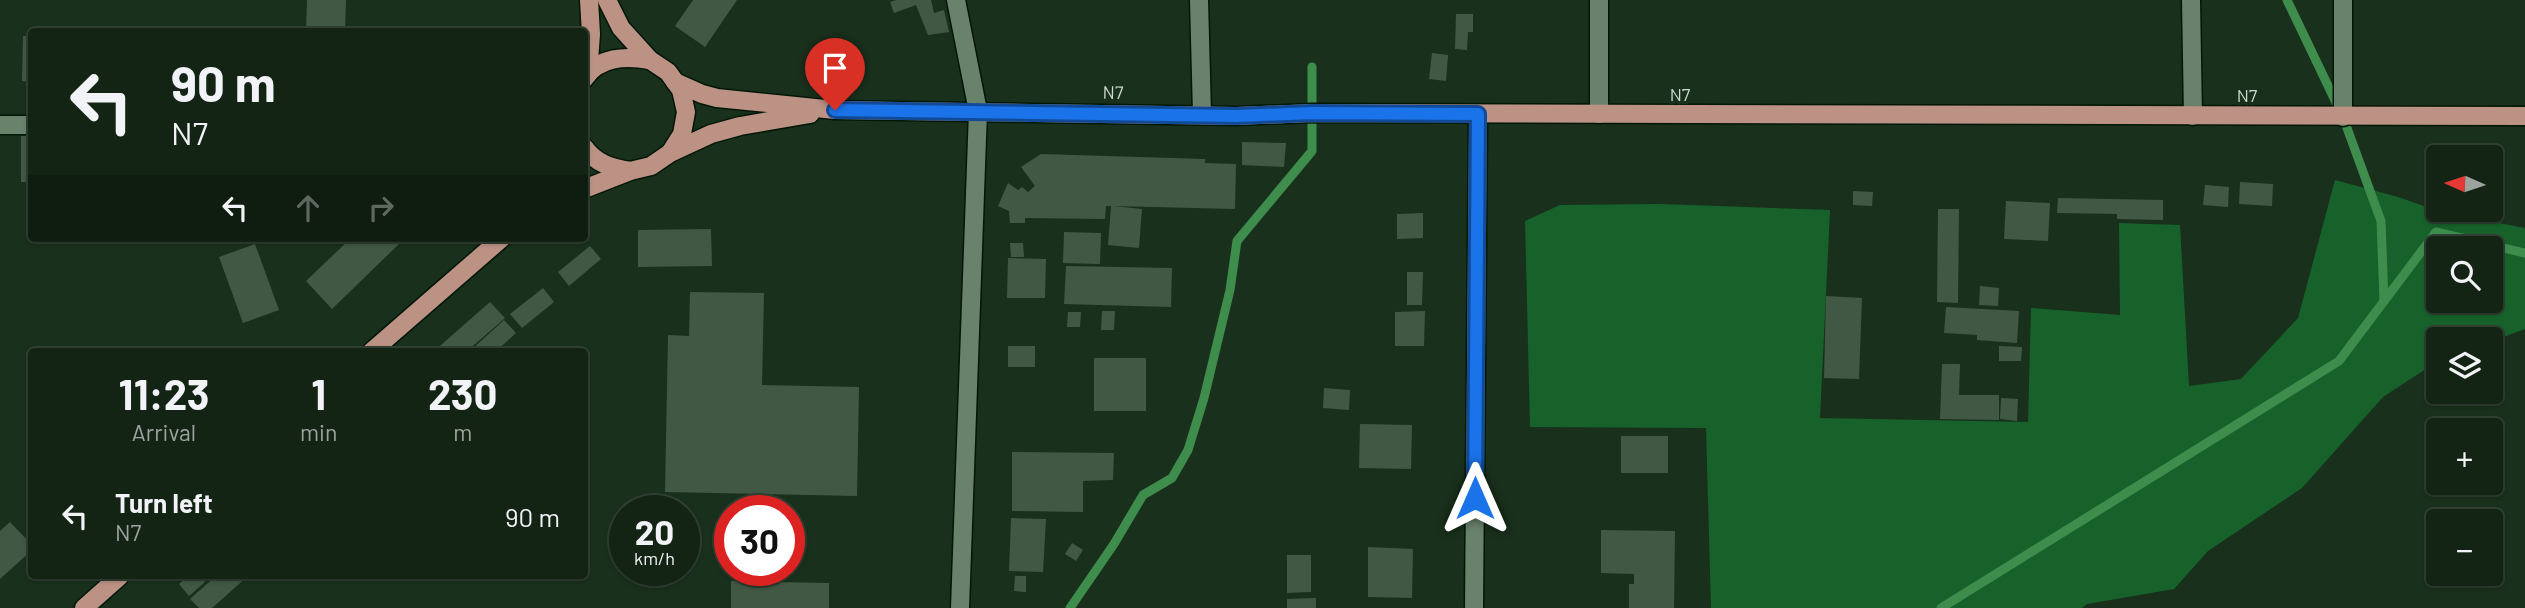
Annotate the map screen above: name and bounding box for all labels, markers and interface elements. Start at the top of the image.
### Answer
pin [805,38,865,110]
icon: arrive [816,49,854,87]
text: 90 m [171,53,276,112]
icon: left [56,56,147,147]
street label: N7 [1102,81,1124,103]
street label: N7 [1670,83,1691,105]
street label: N7 [2237,84,2258,106]
text: N7 [171,113,208,151]
north arrow [2426,145,2502,222]
map controls [2426,145,2503,586]
icon: left [216,189,254,227]
icon: ahead [289,189,327,227]
icon: right [362,189,400,227]
button: search [2426,236,2503,313]
button: layers [2426,327,2503,404]
text: 11:23 [119,368,209,418]
text: 1 [311,368,326,418]
text: 230 [428,368,497,418]
text: Arrival [132,418,196,446]
text: min [300,418,337,446]
text: m [453,418,472,446]
button: + [2426,418,2503,495]
position arrow [1438,461,1512,535]
text: Turn left [115,487,213,518]
speed limit sign: 30 [714,495,805,586]
icon: left [56,497,94,535]
text: 90 m [505,501,560,532]
button: − [2426,509,2503,586]
text: 20 [635,510,674,552]
text: N7 [115,518,141,546]
text: km/h [634,547,675,569]

